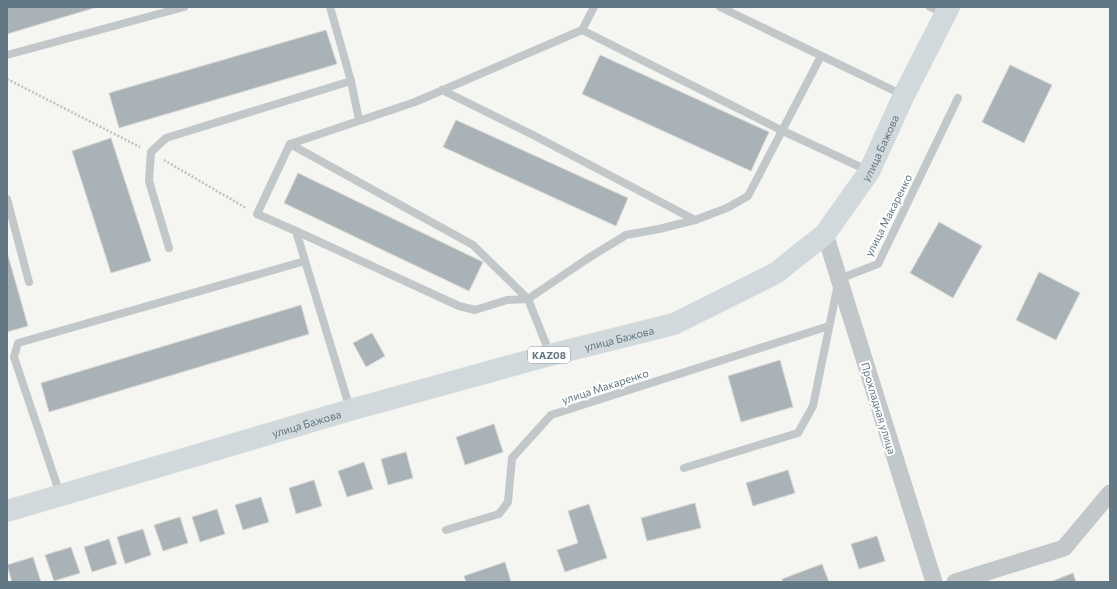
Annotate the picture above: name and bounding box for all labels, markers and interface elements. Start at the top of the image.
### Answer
street label: улица Бажова [858,113,901,183]
street label: улица Макаренко [862,171,915,258]
street label: улица Бажова [583,323,655,353]
road number: KAZ08 [528,347,570,363]
street label: Прохладная улица [859,361,899,455]
street label: улица Макаренко [560,366,650,406]
street label: улица Бажова [270,407,342,439]

